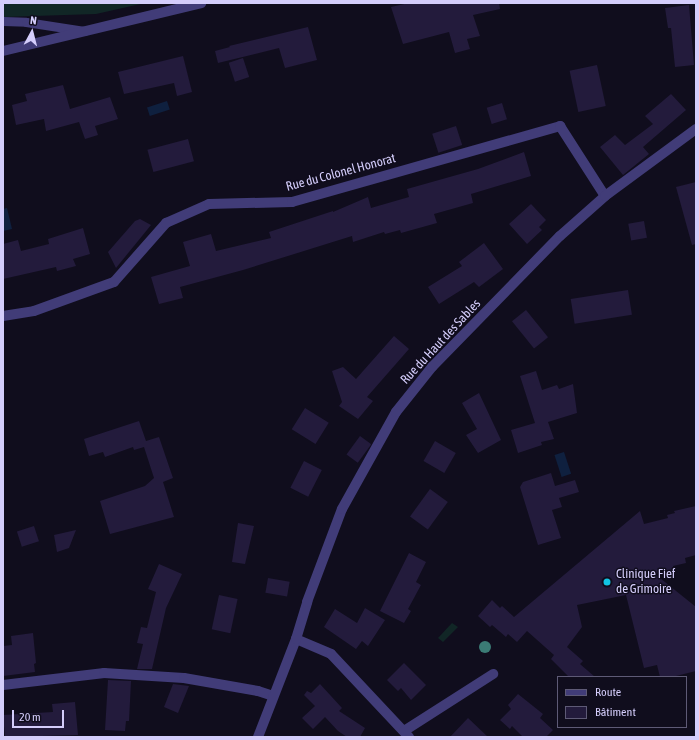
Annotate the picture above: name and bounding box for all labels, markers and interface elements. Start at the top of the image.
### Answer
north arrow [12,12,52,52]
text: N [30,14,37,26]
street label: Rue du Colonel Honorat [284,151,398,195]
street label: Rue du Haut des Sables [398,296,484,388]
place label: Clinique Fief de Grimoire [616,567,675,598]
marker: Clinique Fief de Grimoire [601,576,613,588]
legend [557,676,687,728]
text: Route [595,685,621,699]
scale bar [14,702,66,728]
text: Bâtiment [595,705,636,719]
text: 20 m [19,710,41,724]

